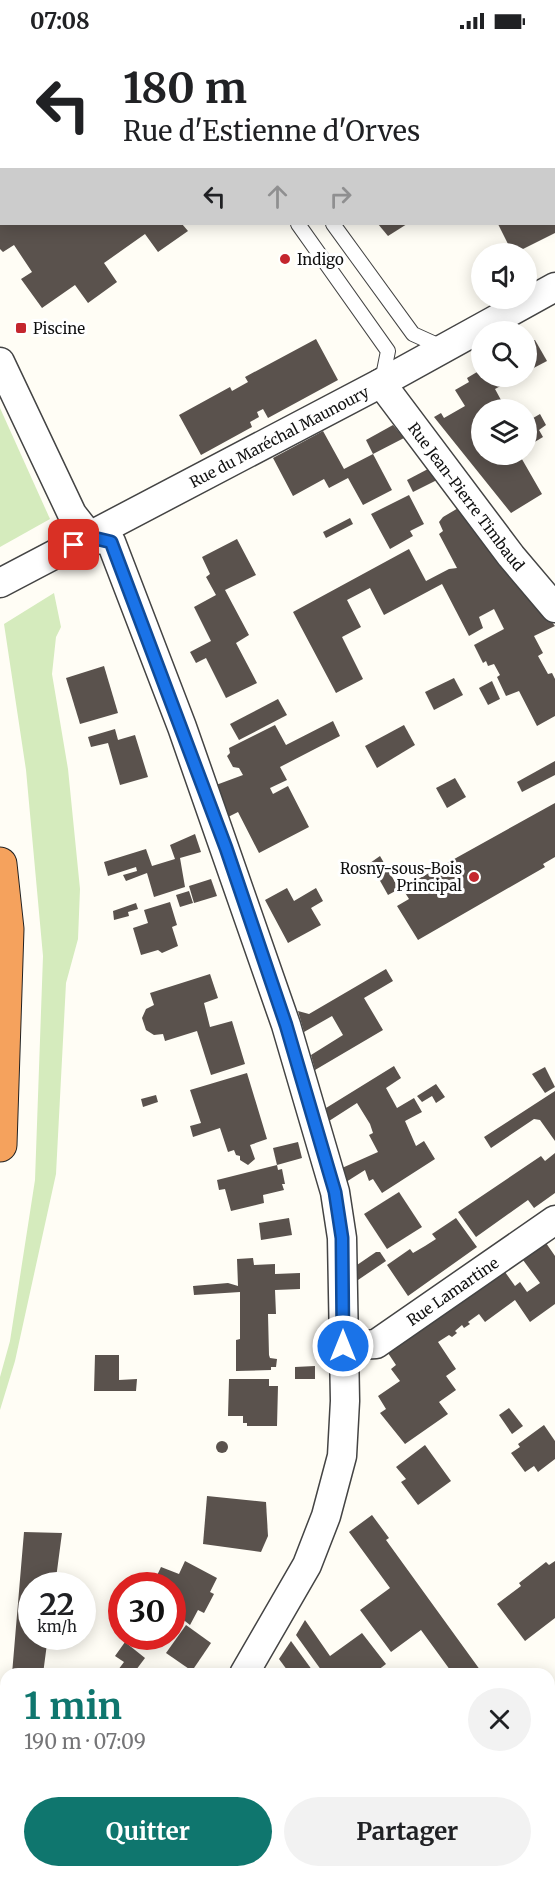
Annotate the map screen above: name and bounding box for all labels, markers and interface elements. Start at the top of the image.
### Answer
text: 07:08 [30,7,90,35]
text: 180 m [123,62,247,114]
icon: left [24,66,102,144]
text: Rue d'Estienne d'Orves [123,114,420,148]
icon: left [198,180,231,213]
icon: ahead [261,180,294,213]
icon: right [324,180,357,213]
map controls [471,243,537,465]
button: sound [471,243,537,309]
place label: Indigo [297,250,344,269]
marker: Indigo [278,252,292,266]
place label: Piscine [33,319,85,338]
marker: Piscine [14,321,28,335]
button: search [471,321,537,387]
street label: Rue du Maréchal Maunoury [186,382,372,491]
button: layers [471,399,537,465]
street label: Rue Jean-Pierre Timbaud [404,419,529,574]
pin [48,519,99,570]
icon: arrive [57,528,90,561]
place label: Rosny-sous-Bois Principal [340,859,462,895]
marker: Rosny-sous-Bois Principal [467,870,481,884]
street label: Rue Lamartine [403,1253,502,1329]
position arrow [311,1314,375,1378]
speed limit sign: 30 [108,1572,186,1650]
text: 22 [40,1585,74,1623]
text: km/h [37,1617,77,1636]
text: 1 min [24,1684,122,1729]
button: close [468,1688,531,1751]
text: 190 m · 07:09 [24,1729,146,1754]
button: Quitter [24,1797,272,1866]
button: Partager [284,1797,531,1866]

